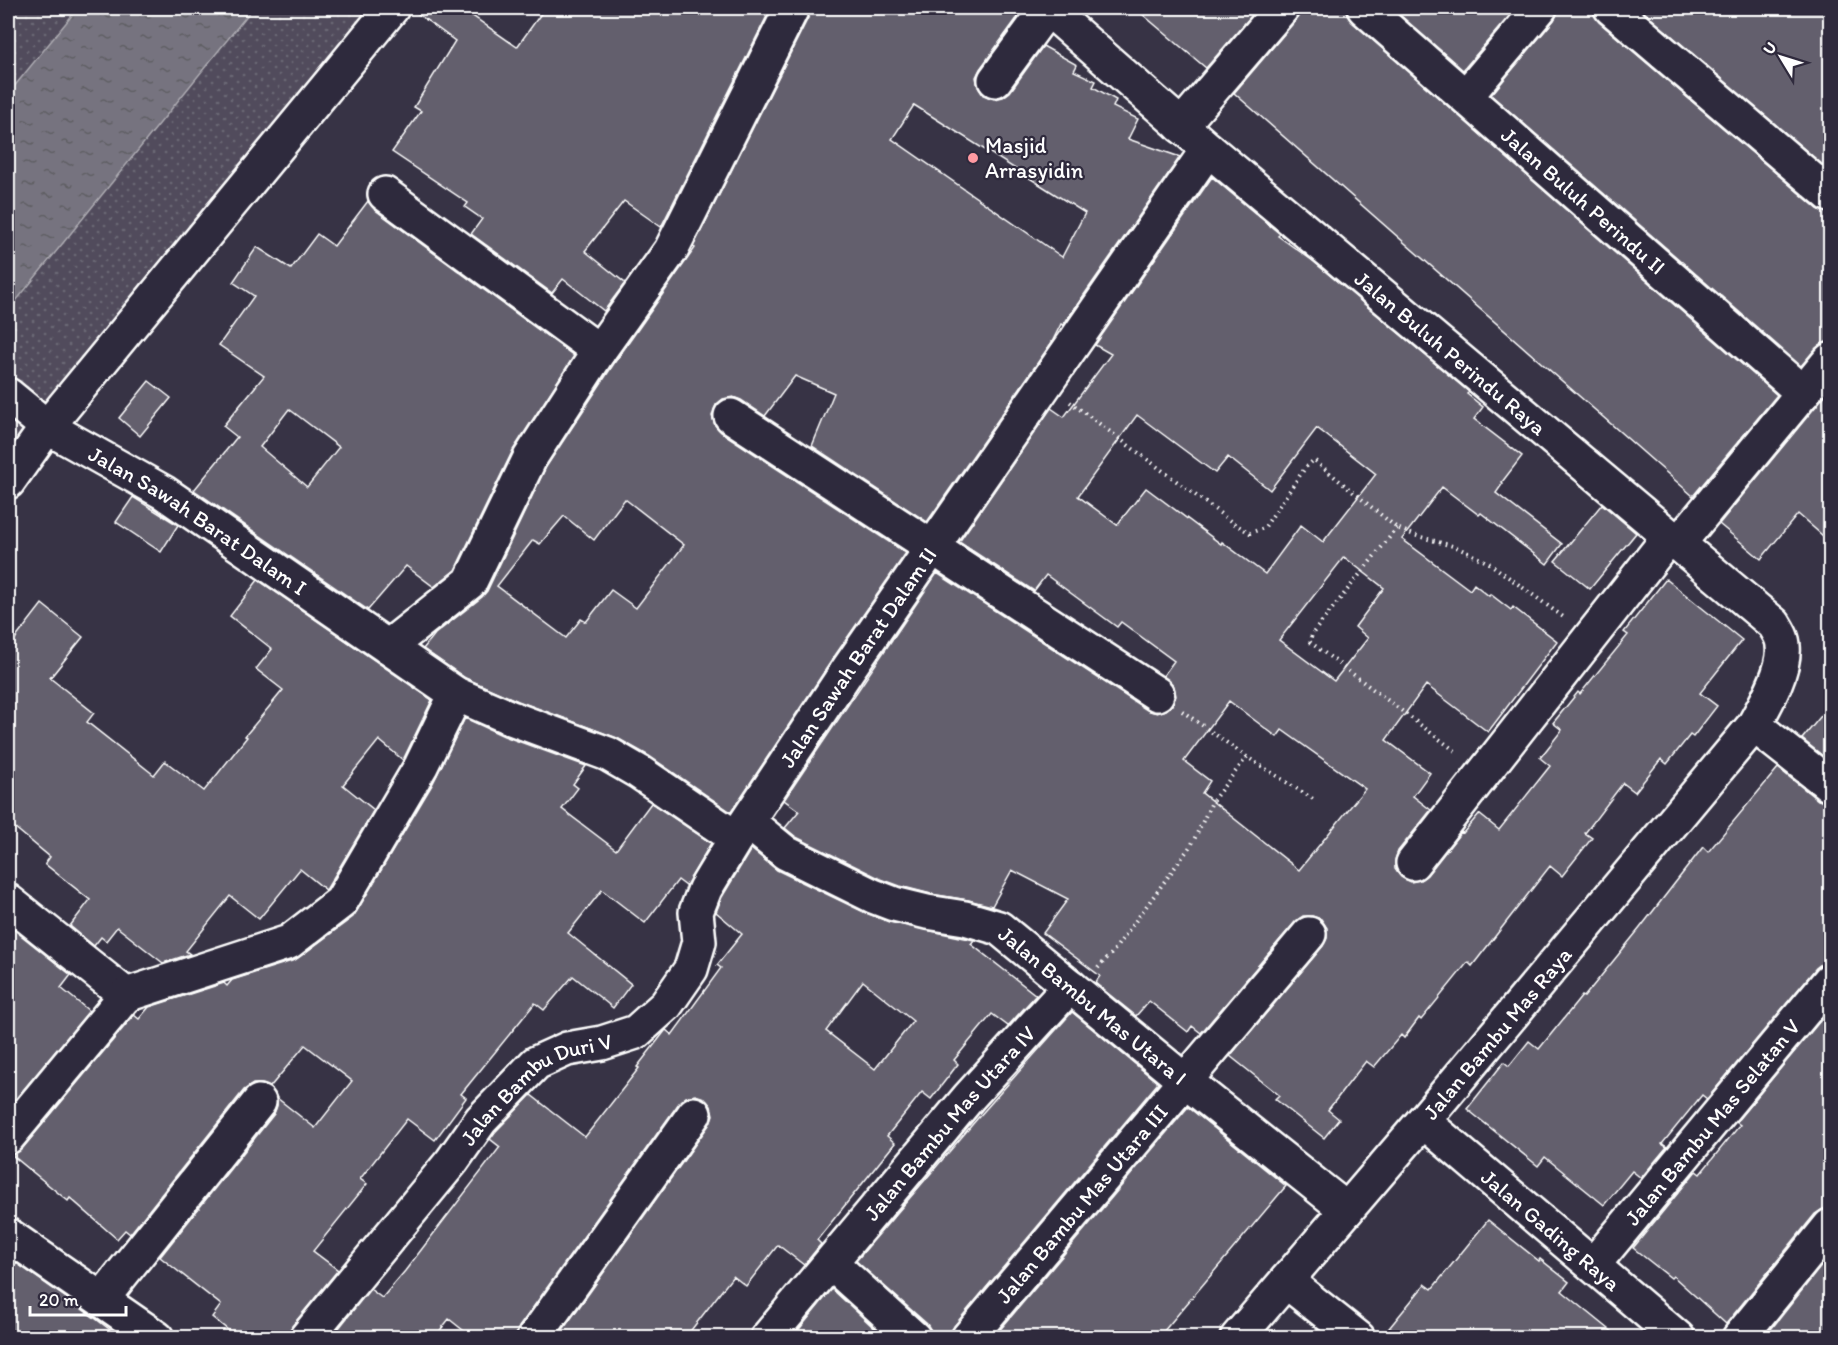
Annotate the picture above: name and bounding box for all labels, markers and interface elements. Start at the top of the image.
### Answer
north arrow [1751,27,1811,87]
text: U [1759,38,1780,58]
street label: Jalan Buluh Perindu II [1495,122,1671,280]
place label: Masjid Arrasyidin [985,132,1084,184]
marker: Masjid Arrasyidin [966,151,980,165]
street label: Jalan Buluh Perindu Raya [1349,265,1552,442]
street label: Jalan Sawah Barat Dalam I [84,440,312,601]
street label: Jalan Sawah Barat Dalam II [774,542,942,773]
street label: Jalan Bambu Mas Utara I [993,920,1192,1091]
street label: Jalan Bambu Mas Raya [1417,941,1578,1125]
street label: Jalan Bambu Mas Selatan V [1619,1014,1806,1231]
street label: Jalan Bambu Mas Utara IV [858,1020,1041,1226]
street label: Jalan Bambu Duri V [454,1028,616,1151]
street label: Jalan Bambu Mas Utara III [990,1099,1174,1309]
street label: Jalan Gading Raya [1476,1164,1626,1297]
scale bar [30,1279,126,1317]
text: 20 m [39,1289,79,1311]

